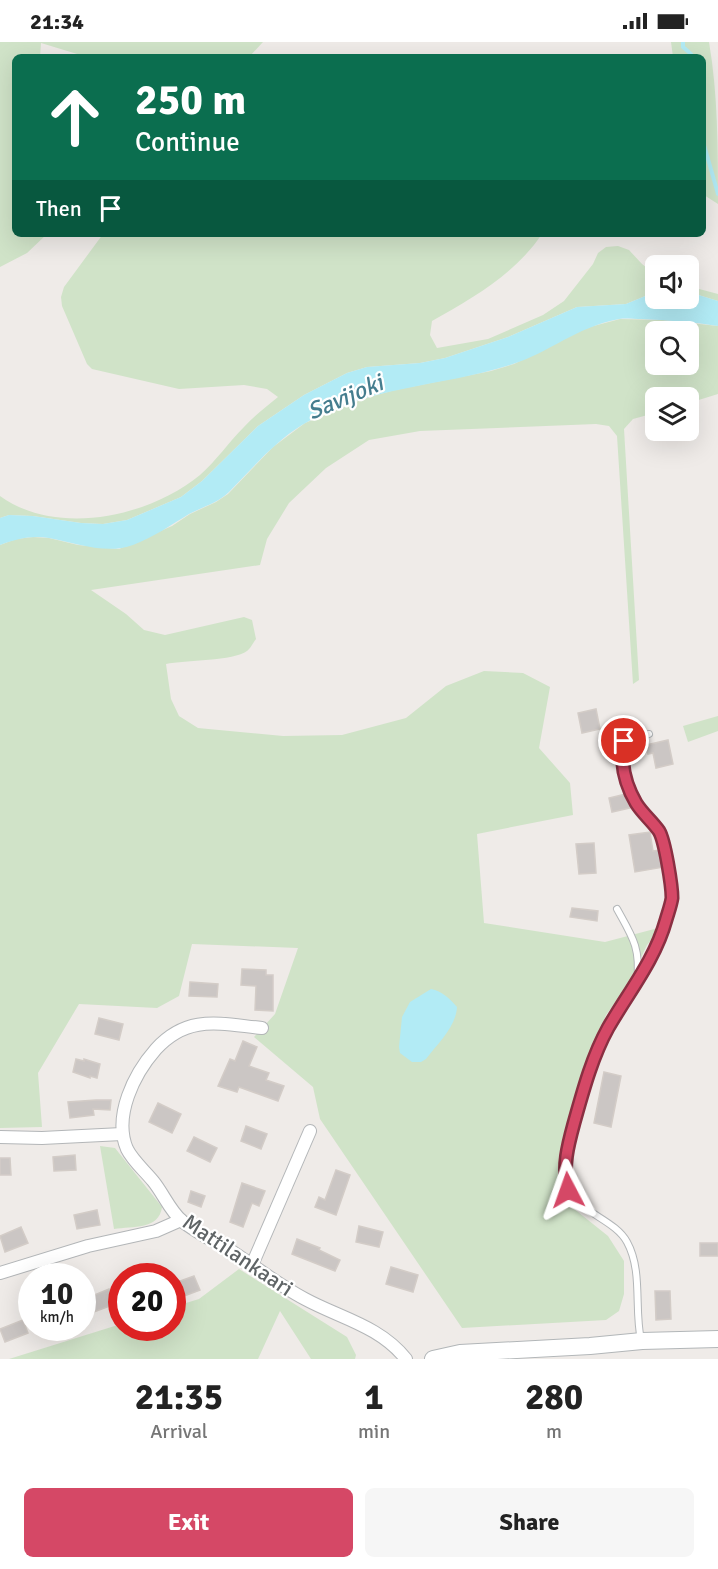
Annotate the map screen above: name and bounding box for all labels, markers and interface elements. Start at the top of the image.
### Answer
text: 21:34 [30,8,84,35]
text: 250 m [135,75,246,126]
icon: ahead [36,78,114,156]
text: Continue [135,126,240,159]
icon: arrive [94,192,127,225]
text: Then [36,195,82,222]
map controls [645,255,699,441]
button: sound [645,255,699,309]
button: search [645,321,699,375]
water label: Savijoki [302,367,390,426]
button: layers [645,387,699,441]
pin [598,715,649,766]
icon: arrive [607,724,640,757]
position arrow [536,1158,600,1222]
street label: Mattilankaari [178,1208,298,1302]
speed limit sign: 20 [108,1263,186,1341]
text: 10 [41,1276,73,1313]
text: km/h [40,1308,74,1326]
text: 21:35 [135,1375,223,1420]
text: 1 [364,1375,384,1420]
text: 280 [525,1375,583,1420]
text: Arrival [150,1419,208,1444]
text: min [358,1419,390,1444]
text: m [546,1419,562,1444]
button: Exit [24,1488,353,1557]
button: Share [365,1488,694,1557]

